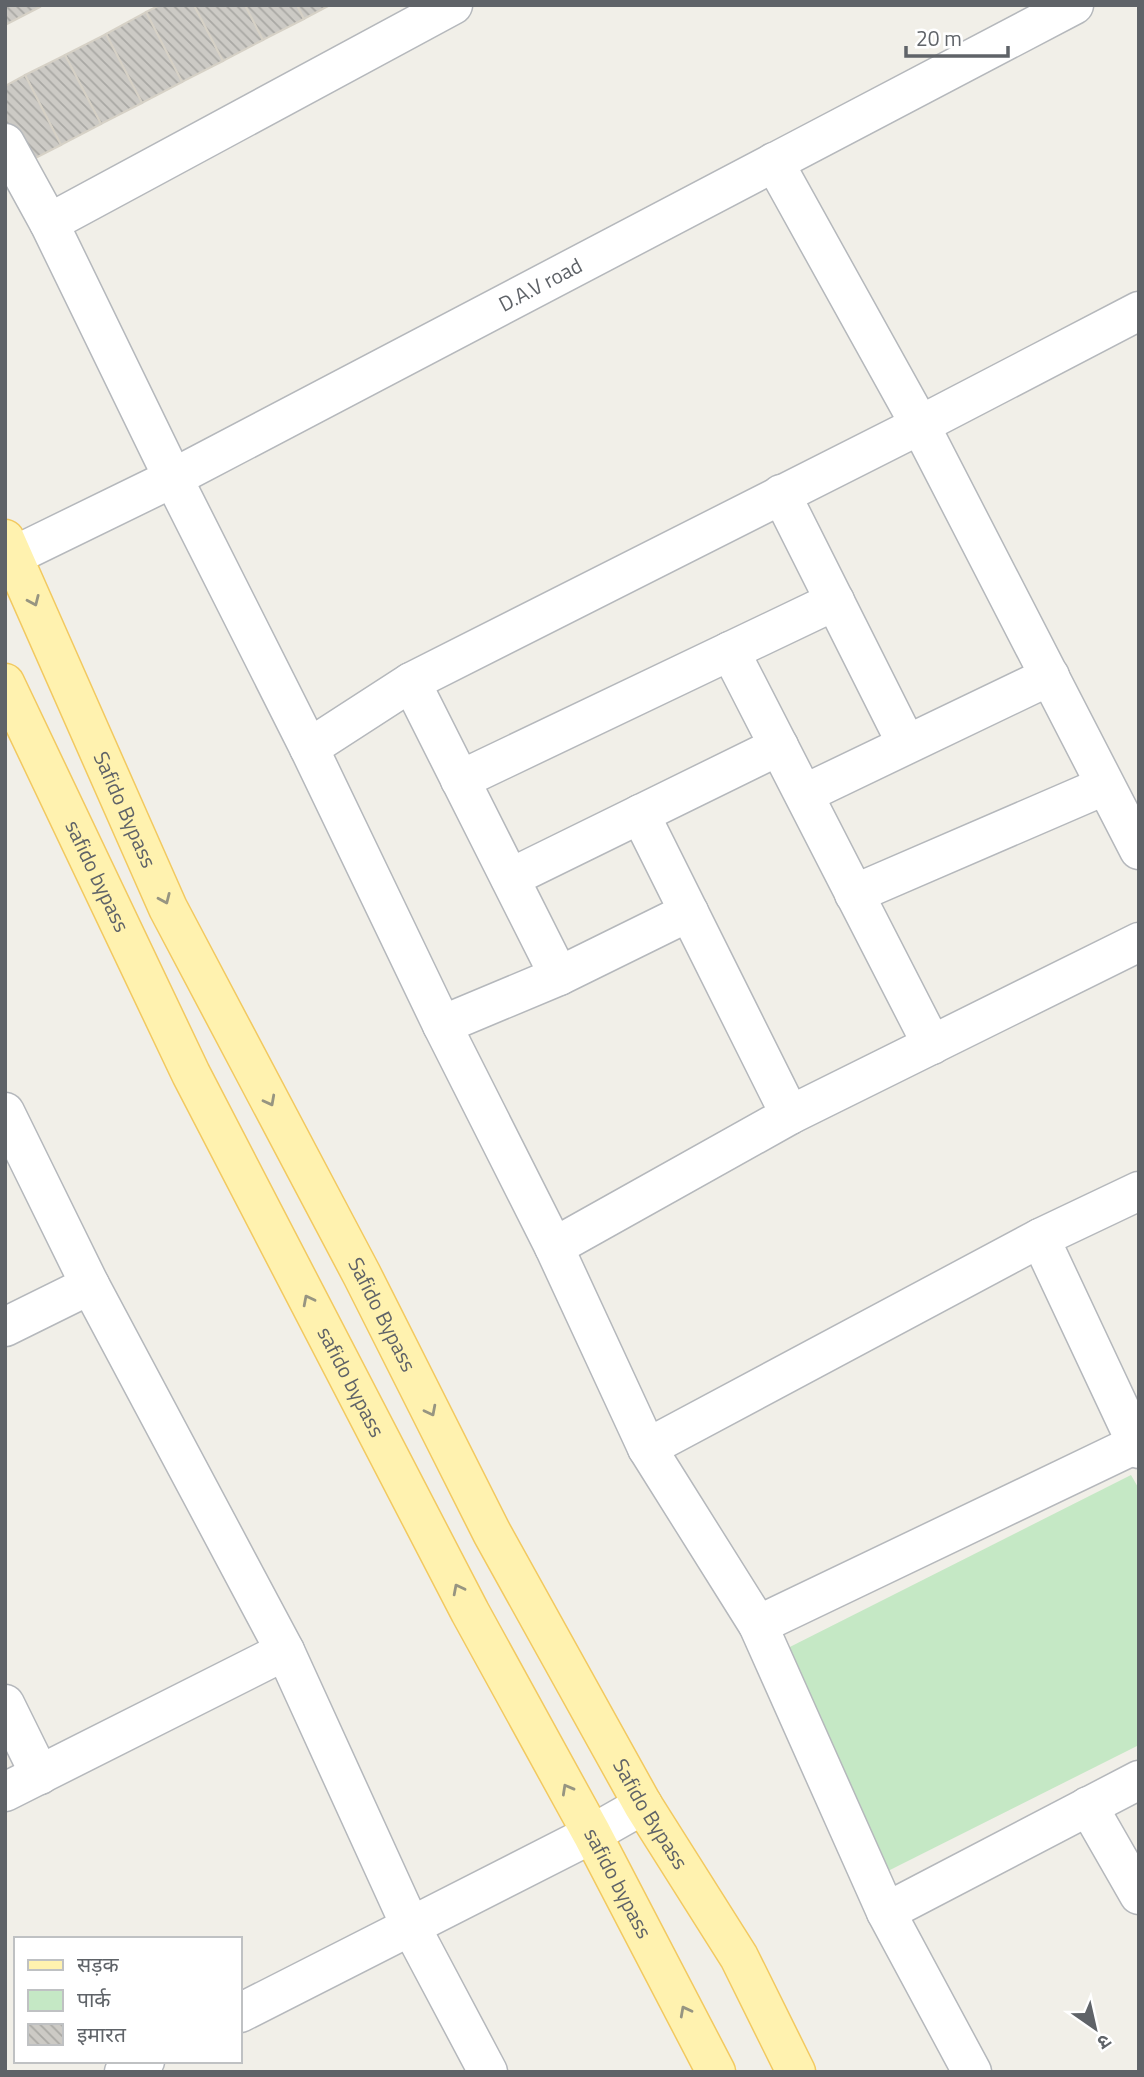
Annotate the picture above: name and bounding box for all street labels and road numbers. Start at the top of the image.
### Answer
street label: D.A.V road [493,249,587,319]
street label: Safido Bypass [86,746,165,873]
street label: safido bypass [57,814,138,937]
street label: Safido Bypass [340,1251,425,1377]
street label: safido bypass [310,1321,394,1443]
street label: Safido Bypass [605,1752,697,1875]
street label: safido bypass [576,1822,661,1944]

